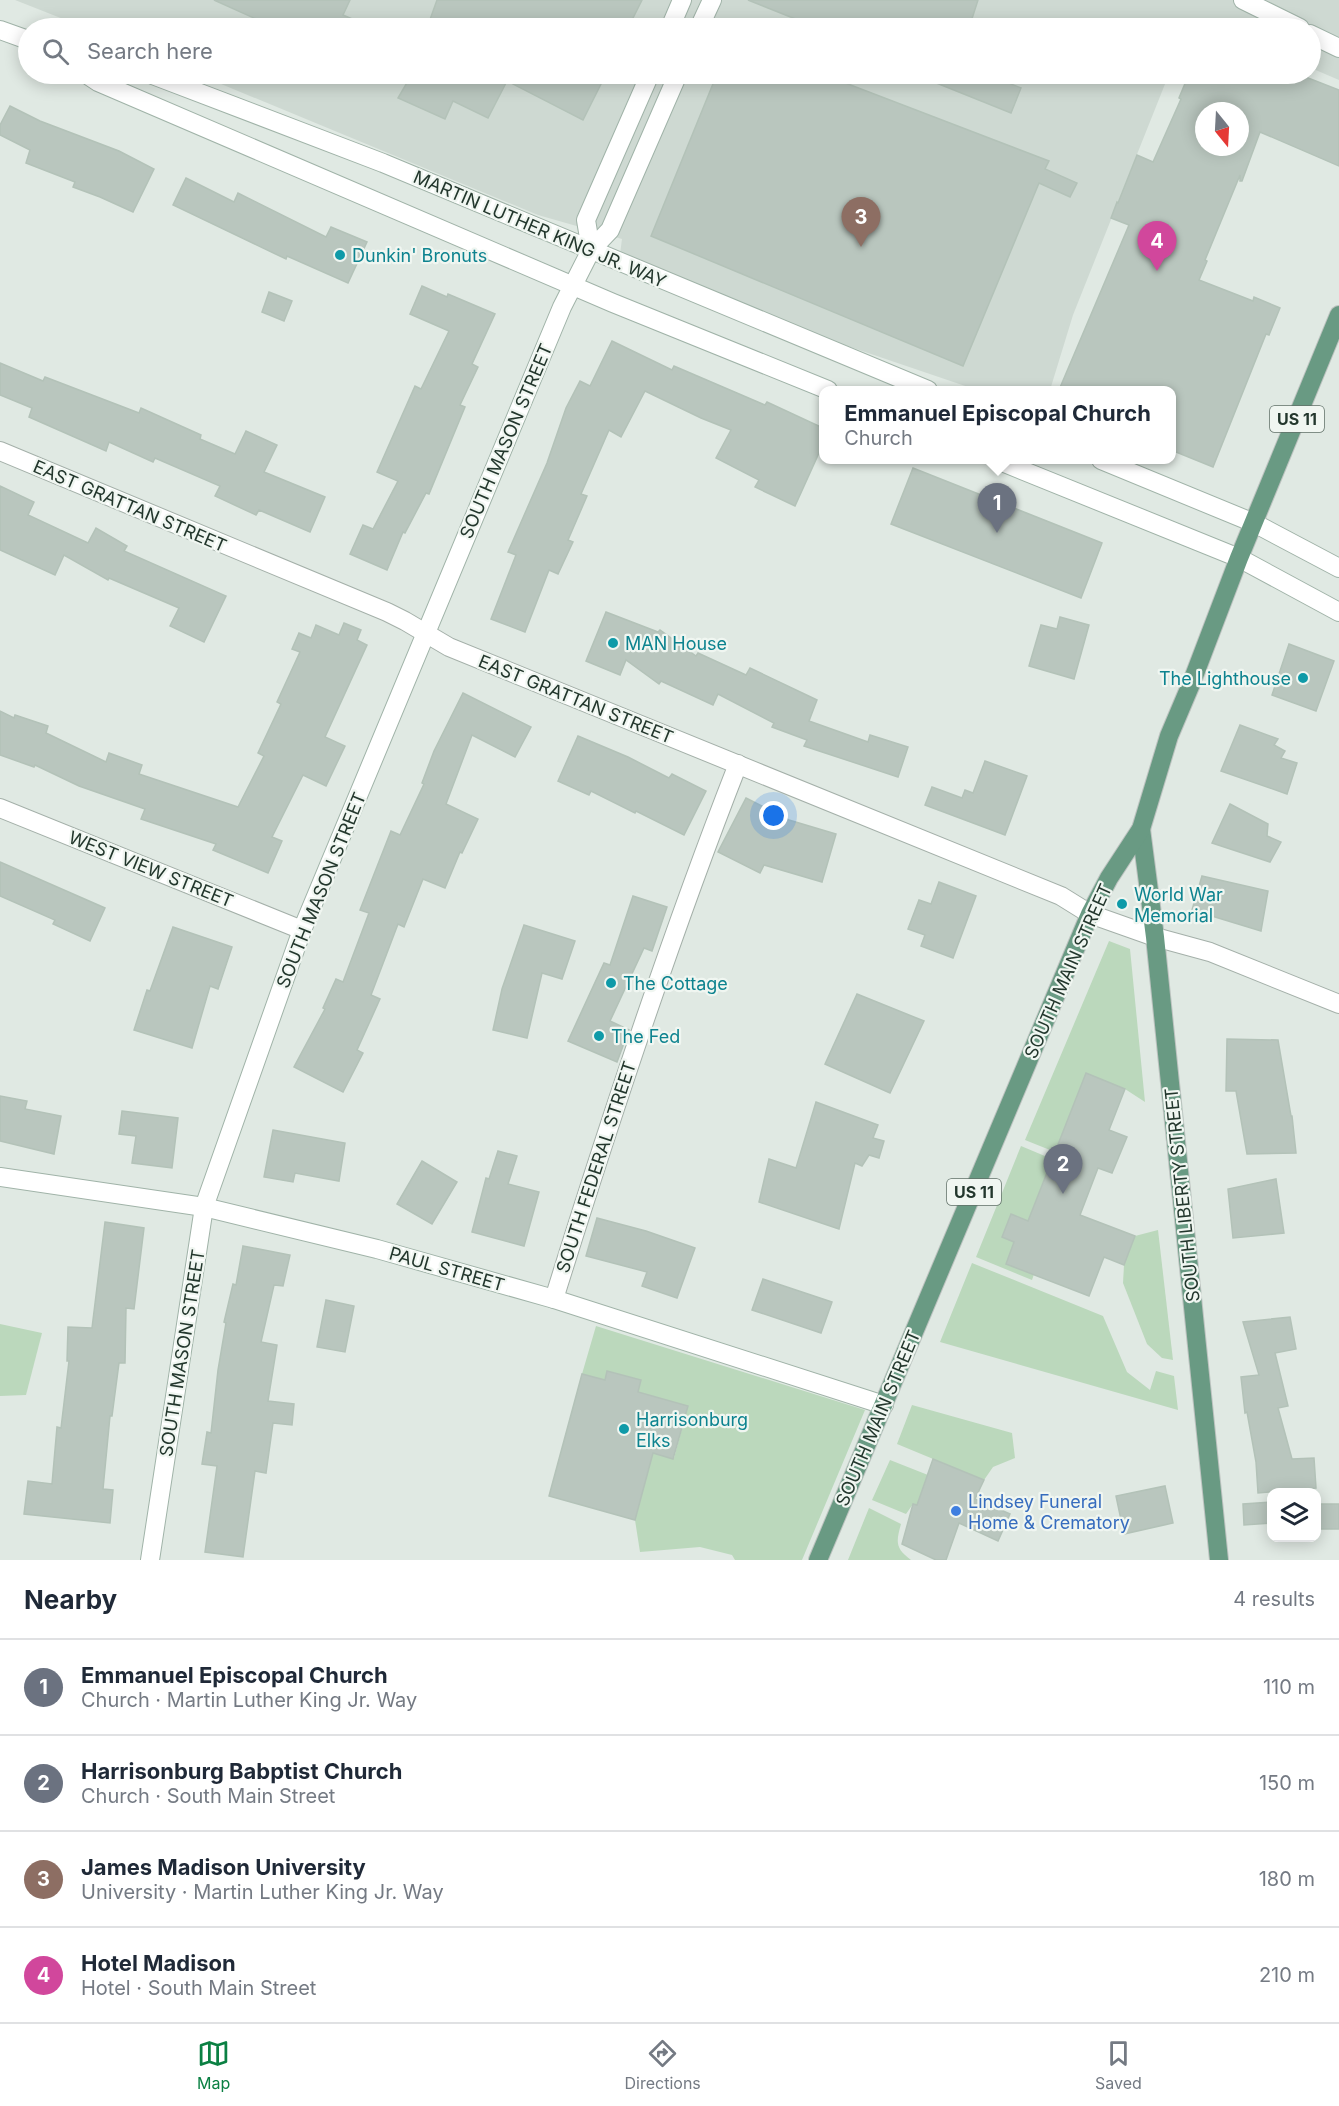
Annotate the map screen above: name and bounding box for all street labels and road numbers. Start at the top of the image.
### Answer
street label: MARTIN LUTHER KING JR. WAY [410,166,670,292]
street label: SOUTH MASON STREET [455,341,557,541]
road number: US 11 [1270,406,1324,432]
street label: EAST GRATTAN STREET [30,456,230,556]
street label: EAST GRATTAN STREET [476,650,676,748]
street label: SOUTH MASON STREET [272,789,370,991]
street label: WEST VIEW STREET [66,826,236,912]
street label: SOUTH MAIN STREET [1020,880,1116,1062]
street label: SOUTH FEDERAL STREET [552,1059,640,1275]
street label: SOUTH LIBERTY STREET [1160,1087,1204,1303]
road number: US 11 [947,1179,1001,1205]
street label: PAUL STREET [387,1243,507,1295]
street label: SOUTH MASON STREET [155,1248,209,1458]
street label: SOUTH MAIN STREET [831,1327,925,1509]

